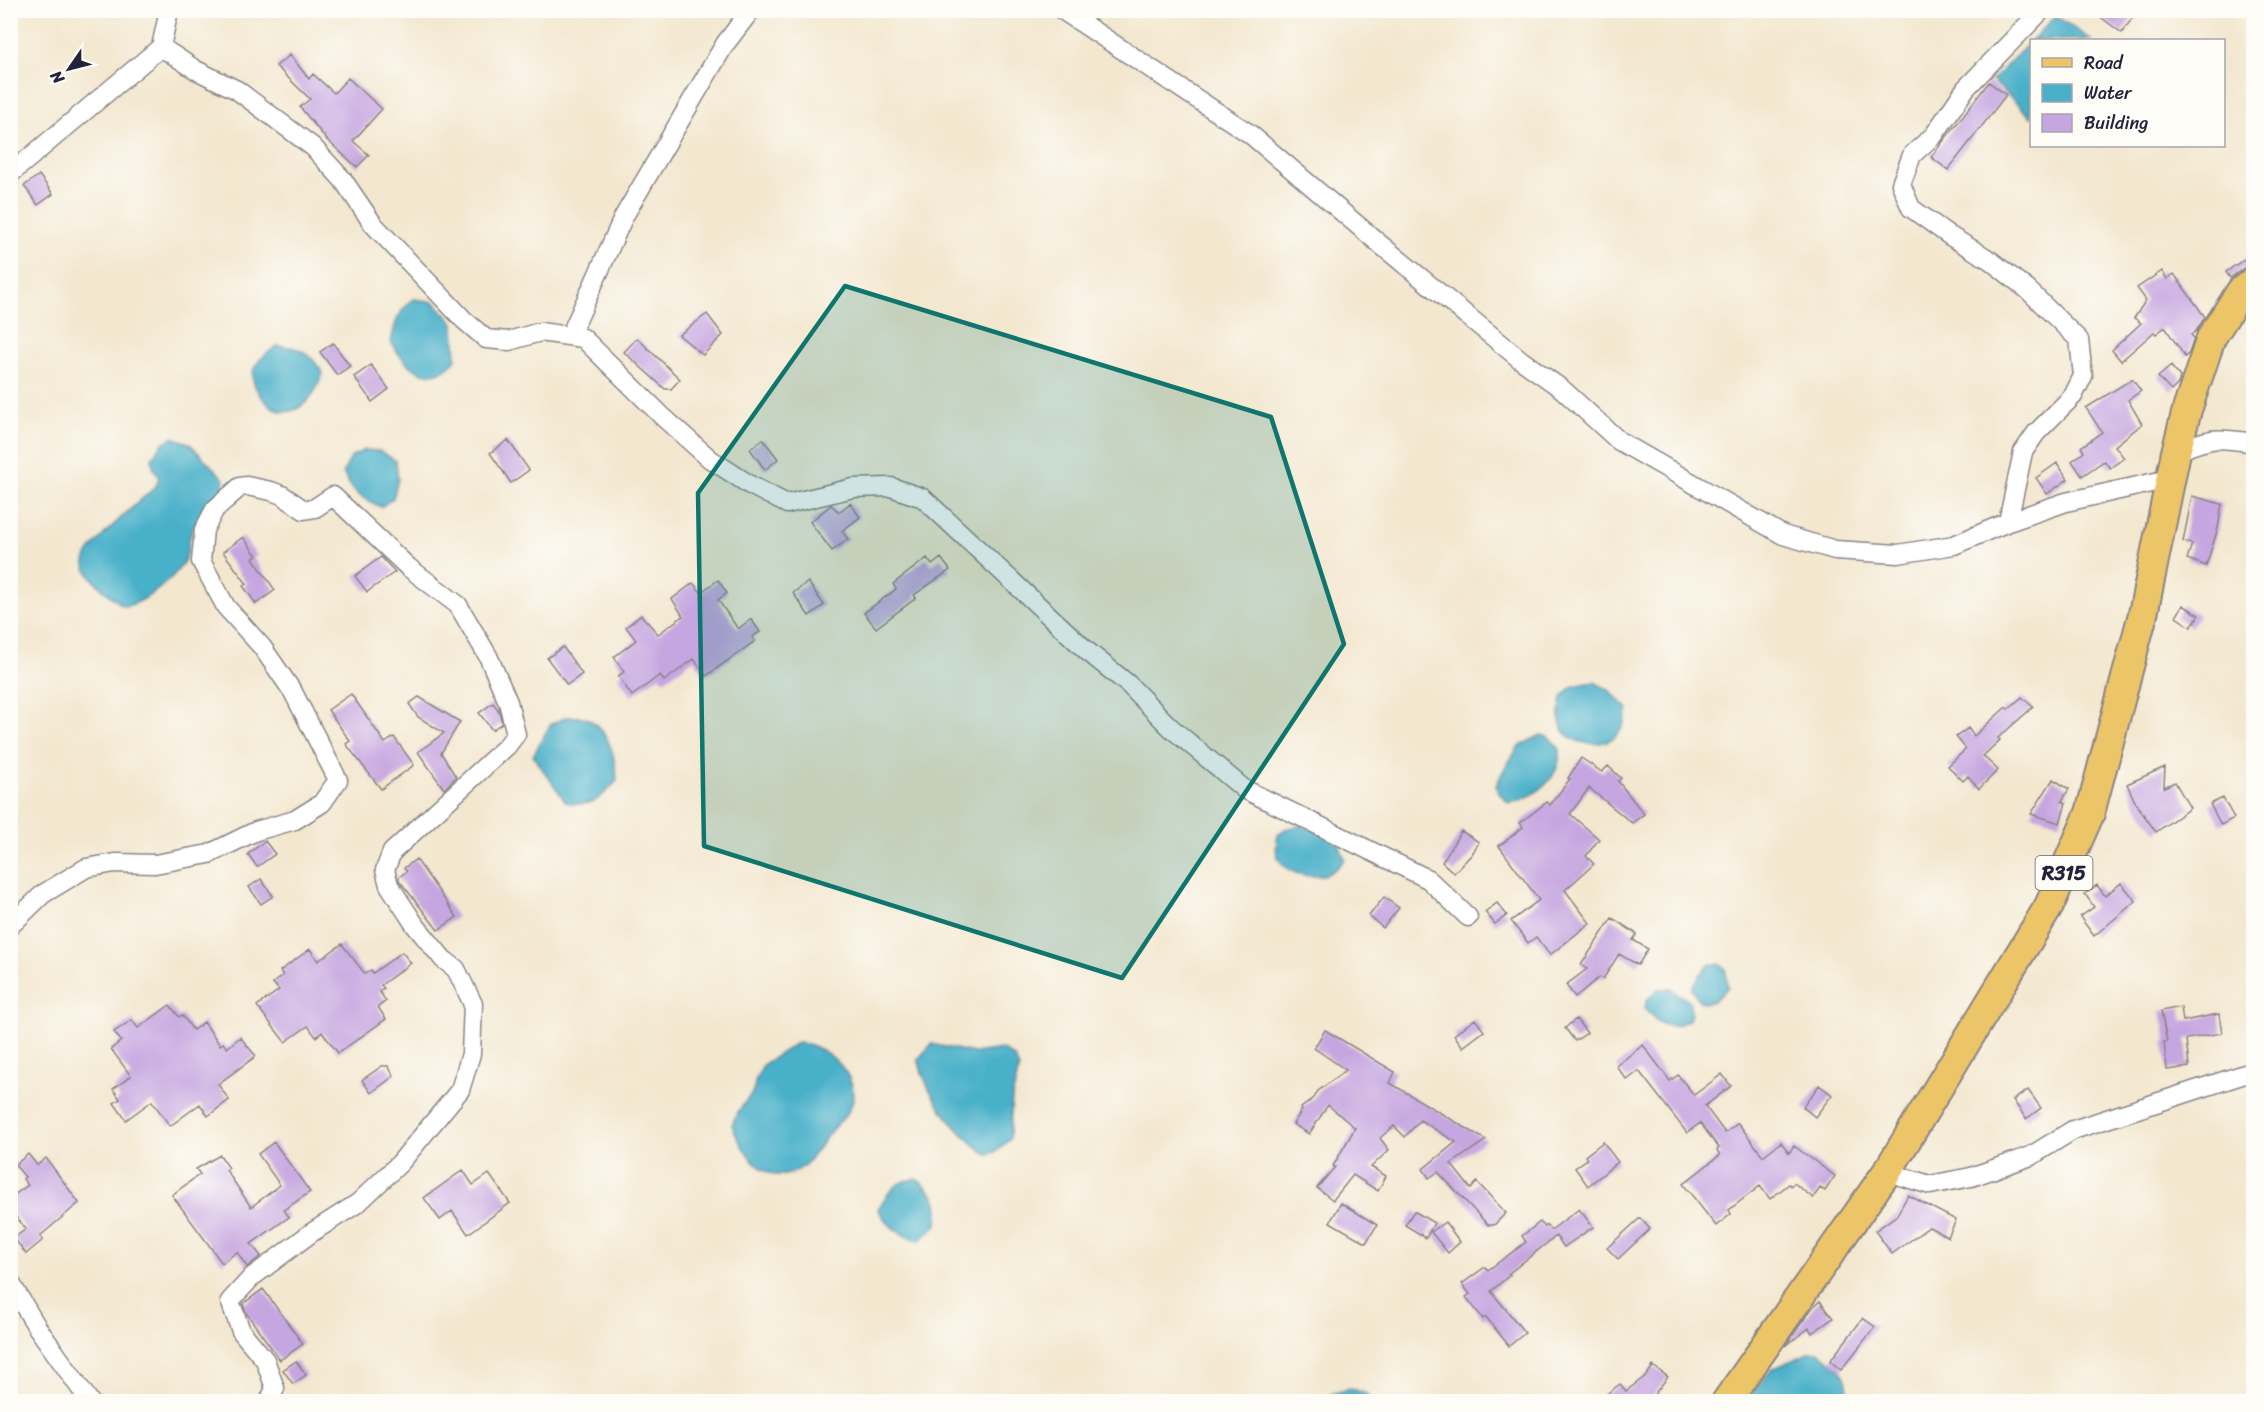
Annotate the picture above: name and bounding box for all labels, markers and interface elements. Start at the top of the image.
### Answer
north arrow [39,39,99,99]
legend [2030,39,2225,147]
text: Road [2084,47,2124,79]
text: N [42,64,73,91]
text: Water [2084,77,2133,109]
text: Building [2084,107,2148,139]
road number: R315 [2036,856,2092,890]

